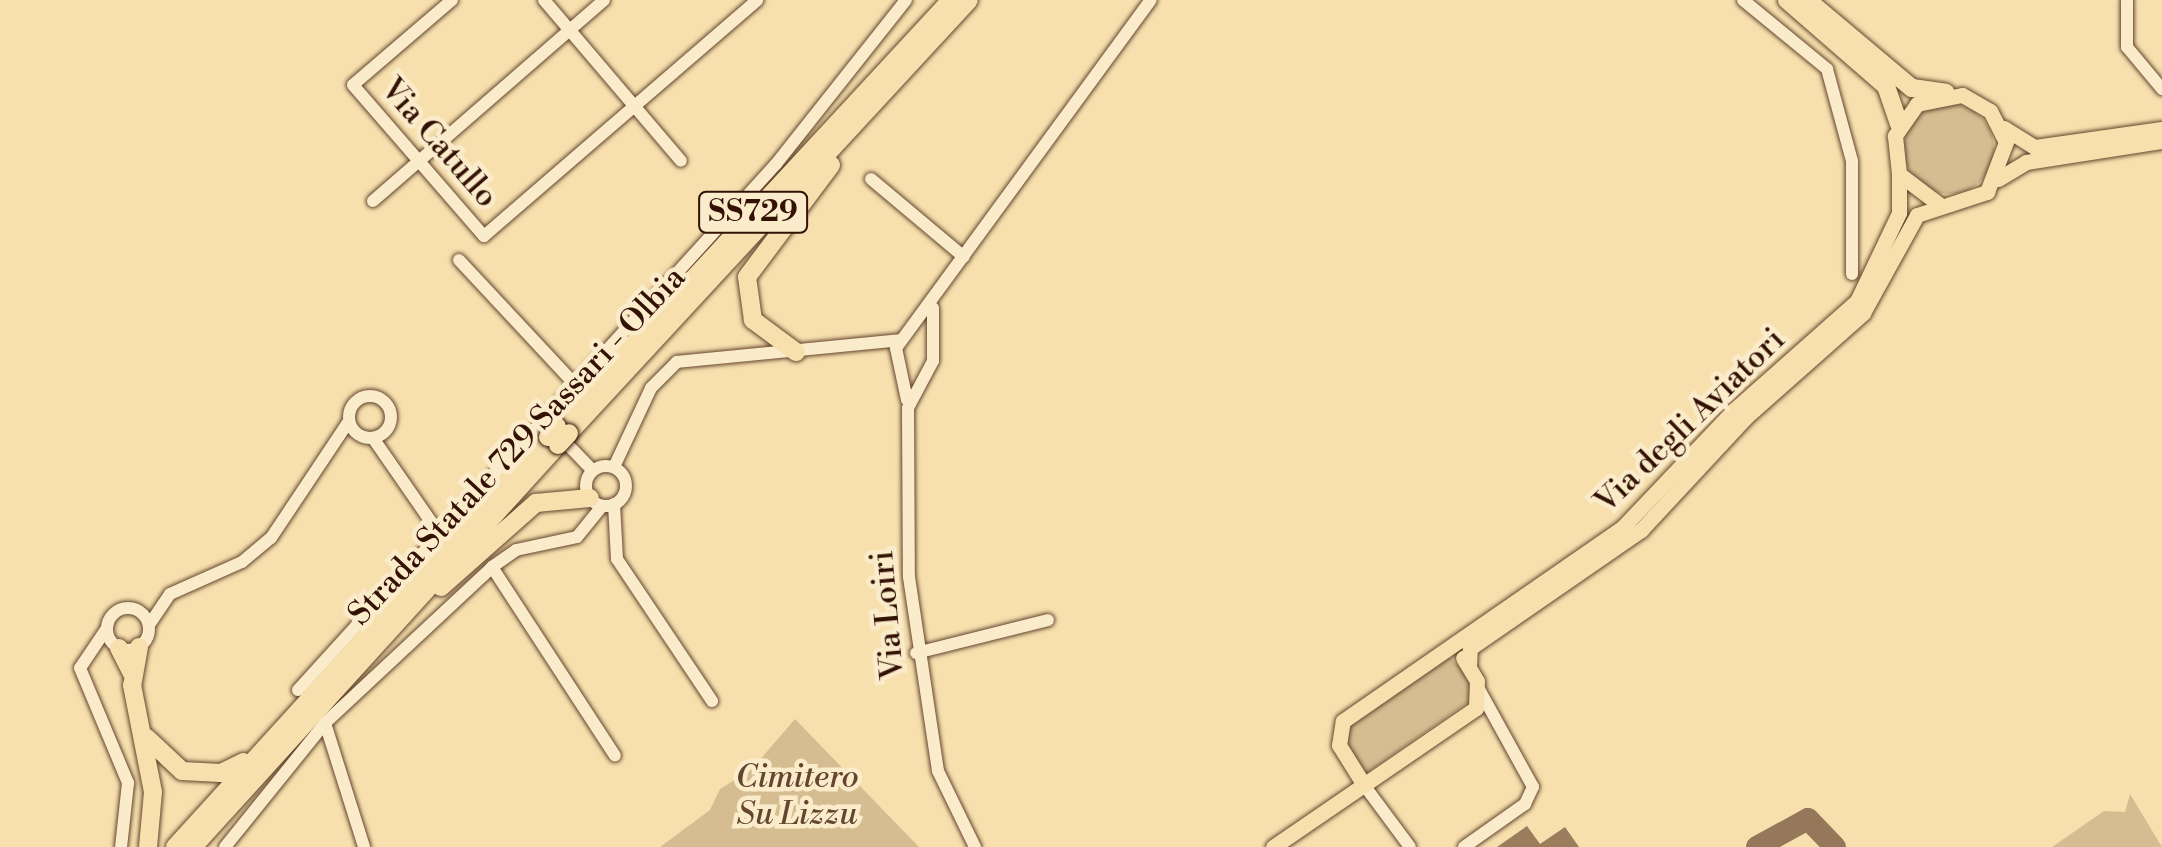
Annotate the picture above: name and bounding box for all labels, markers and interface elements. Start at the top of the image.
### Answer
street label: Via Catullo [372,70,506,216]
road number: SS729 [698,187,808,237]
street label: Strada Statale 729 Sassari - Olbia [341,259,693,633]
street label: Via degli Aviatori [1587,321,1793,521]
street label: Via Loiri [863,549,913,681]
park label: Cimitero Su Lizzu [735,759,859,834]

